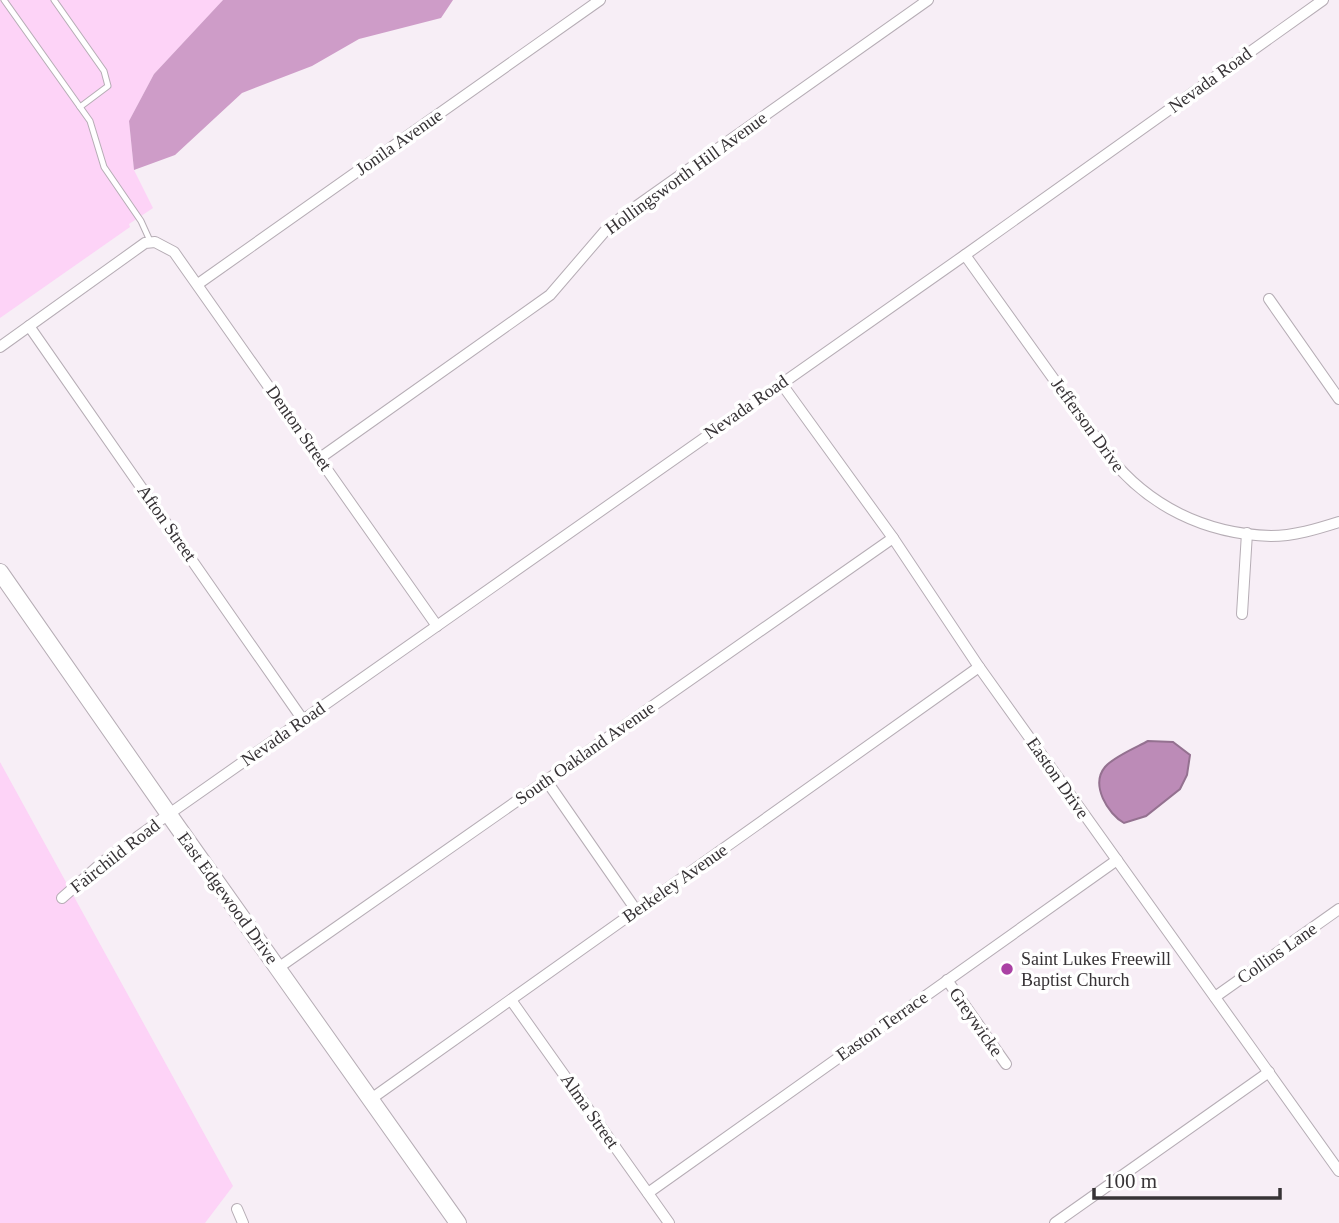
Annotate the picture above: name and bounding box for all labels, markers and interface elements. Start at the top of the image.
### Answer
street label: Nevada Road [1165,43,1255,117]
street label: Jonila Avenue [352,105,446,179]
street label: Hollingsworth Hill Avenue [601,108,771,238]
street label: Nevada Road [700,371,792,443]
street label: Jefferson Drive [1047,374,1129,476]
street label: Denton Street [262,382,336,474]
street label: Afton Street [133,481,201,565]
street label: South Oakland Avenue [511,697,659,809]
street label: Nevada Road [237,698,329,770]
street label: Easton Drive [1023,734,1093,822]
street label: Fairchild Road [66,815,164,897]
street label: East Edgewood Drive [173,828,283,968]
street label: Berkeley Avenue [619,839,731,927]
street label: Collins Lane [1233,918,1321,988]
place label: Saint Lukes Freewill Baptist Church [1021,949,1171,990]
marker: Saint Lukes Freewill Baptist Church [999,961,1015,977]
street label: Greywicke [945,984,1007,1060]
street label: Easton Terrace [832,987,932,1065]
street label: Alma Street [557,1070,623,1152]
scale bar [1094,1156,1280,1200]
text: 100 m [1104,1169,1157,1193]

